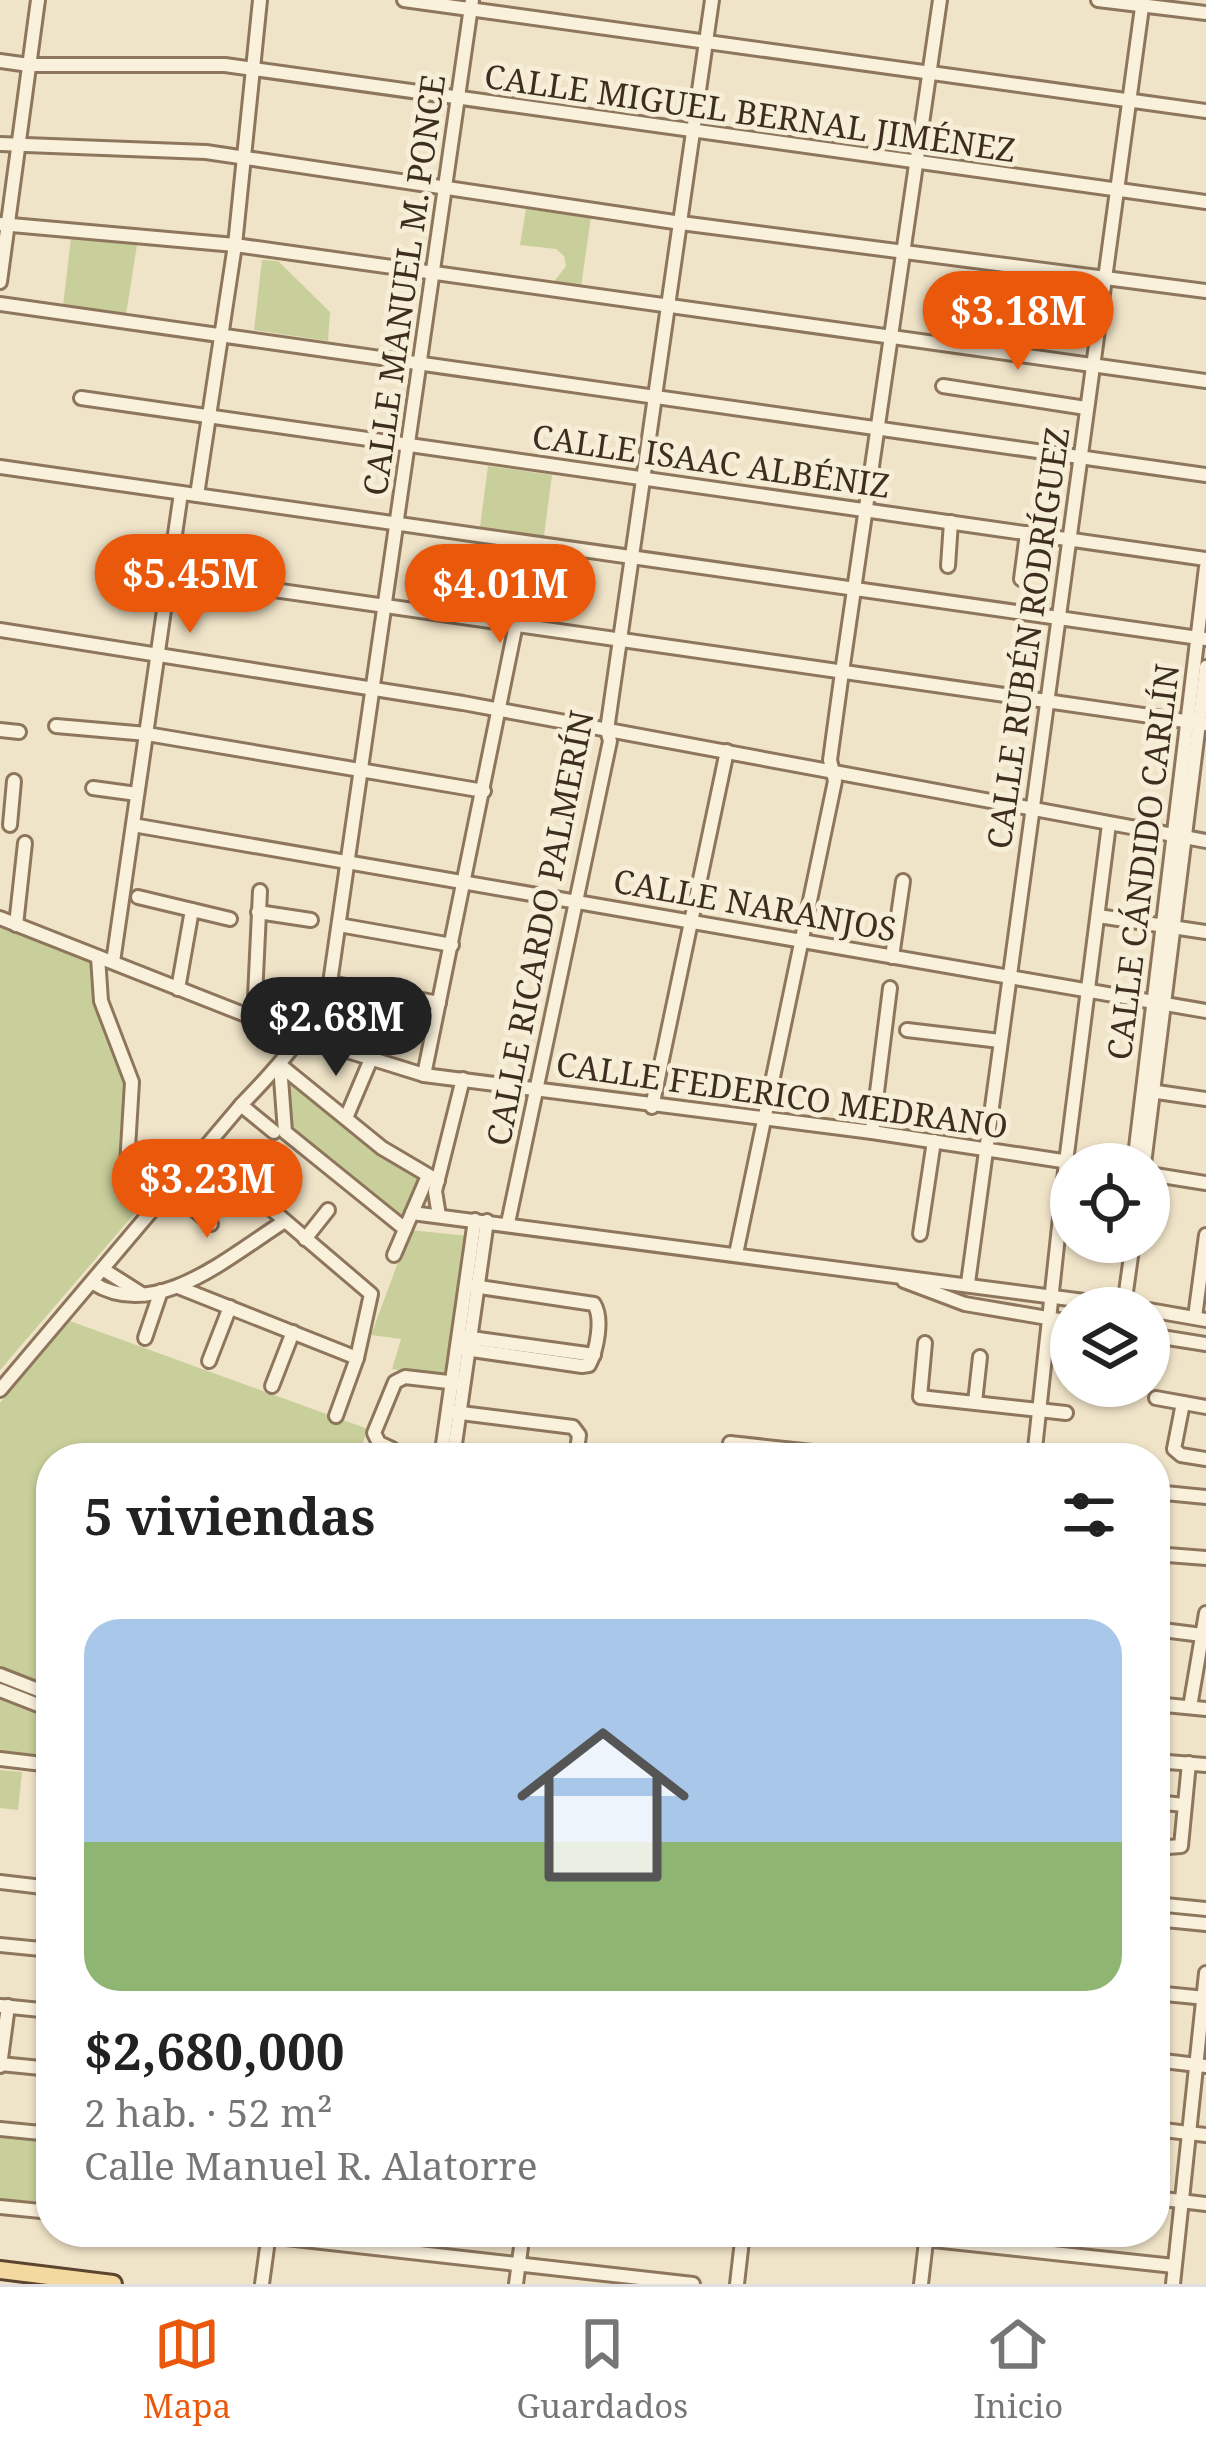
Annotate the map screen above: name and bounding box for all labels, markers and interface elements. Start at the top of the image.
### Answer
street label: CALLE MIGUEL BERNAL JIMÉNEZ [482,53,1019,172]
street label: CALLE MANUEL M. PONCE [352,71,455,498]
pin: $3.18M [920,271,1116,373]
text: $3.18M [950,283,1086,336]
street label: CALLE ISAAC ALBÉNIZ [529,413,893,508]
street label: CALLE RUBÉN RODRÍGUEZ [976,424,1079,852]
pin: $5.45M [92,534,288,636]
pin: $4.01M [402,544,598,646]
text: $5.45M [122,546,258,599]
text: $4.01M [432,556,568,609]
street label: CALLE CÁNDIDO CARLÍN [1096,661,1189,1063]
street label: CALLE RICARDO PALMERÍN [475,707,604,1149]
street label: CALLE NARANJOS [610,857,900,952]
pin: $2.68M [238,977,434,1079]
text: $2.68M [268,989,404,1042]
street label: CALLE FEDERICO MEDRANO [553,1041,1011,1148]
pin: $3.23M [109,1139,305,1241]
map controls [1050,1143,1170,1407]
button: locate [1050,1143,1170,1263]
text: $3.23M [139,1151,275,1204]
button: layers [1050,1287,1170,1407]
text: 5 viviendas [84,1480,375,1550]
icon: filters [1056,1482,1122,1548]
icon: home [495,1697,711,1913]
text: $2,680,000 [84,2015,345,2085]
text: 2 hab. · 52 m² [84,2085,333,2138]
text: Calle Manuel R. Alatorre [84,2138,538,2191]
tab: Mapa [143,2311,231,2428]
tab: Guardados [516,2311,688,2428]
tab: Inicio [973,2311,1063,2428]

